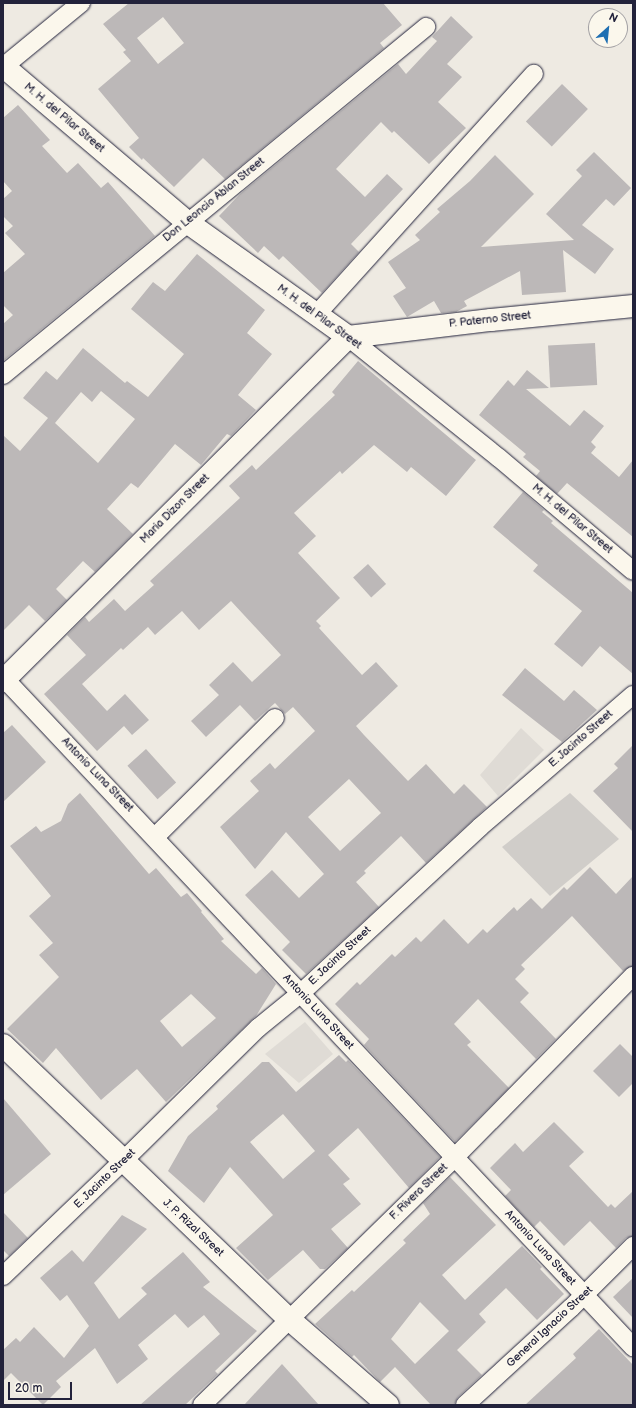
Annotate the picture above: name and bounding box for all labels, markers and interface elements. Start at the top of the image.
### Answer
north arrow [588,8,628,48]
text: N [607,10,620,25]
street label: M. H. del Pilar Street [21,80,107,156]
street label: Don Leoncio Ablan Street [161,155,267,245]
street label: M. H. del Pilar Street [274,282,364,352]
street label: P. Paterno Street [448,309,532,331]
street label: Maria Dizon Street [138,472,212,546]
street label: M. H. del Pilar Street [529,481,615,557]
street label: E. Jacinto Street [546,707,616,771]
street label: Antonio Luna Street [58,735,136,815]
street label: E. Jacinto Street [306,923,374,989]
street label: Antonio Luna Street [280,972,356,1052]
street label: E. Jacinto Street [71,1146,139,1212]
street label: F. Rivera Street [387,1161,451,1223]
street label: J. P. Rizal Street [160,1196,226,1260]
street label: Antonio Luna Street [502,1208,578,1288]
street label: General Ignacio Street [504,1284,596,1370]
scale bar [10,1374,74,1400]
text: 20 m [15,1381,42,1396]

